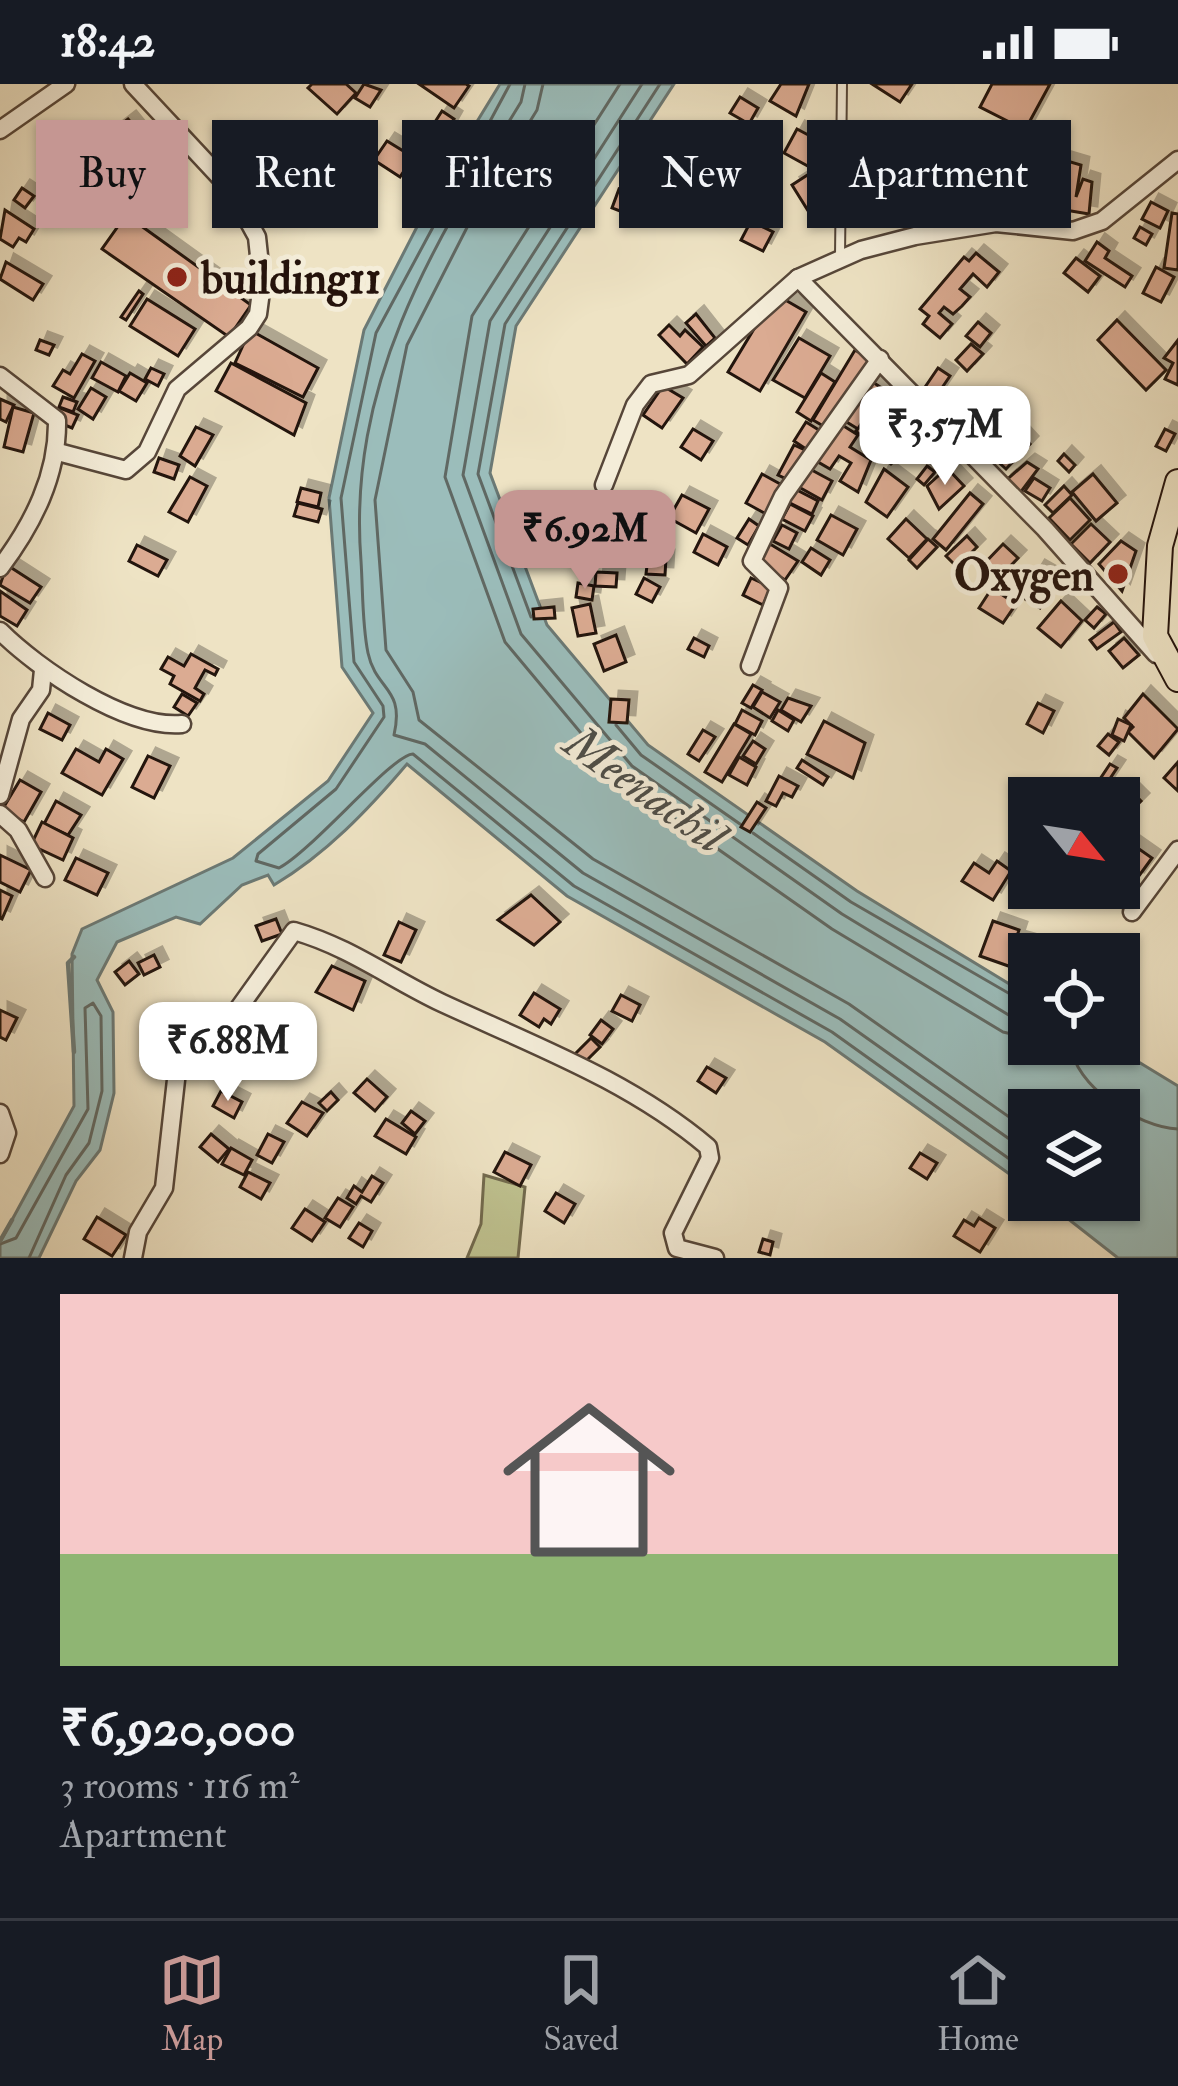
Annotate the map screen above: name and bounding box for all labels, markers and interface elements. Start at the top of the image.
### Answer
text: 18:42 [60,14,155,70]
chip: Buy [36,120,188,228]
chip: Rent [212,120,378,228]
chip: Filters [402,120,595,228]
chip: New [619,120,783,228]
chip: Apartment [807,120,1071,228]
place label: building11 [200,251,381,307]
marker: building11 [164,264,190,290]
pin: ₹3.57M [847,386,1043,488]
text: ₹3.57M [887,400,1004,449]
pin: ₹6.92M [487,490,683,592]
text: ₹6.92M [521,504,649,553]
place label: Oxygen [954,548,1095,604]
marker: Oxygen [1105,561,1131,587]
water label: Meenachil [550,711,740,869]
north arrow [1008,777,1140,909]
map controls [1008,777,1140,1221]
button: locate [1008,933,1140,1065]
pin: ₹6.88M [130,1002,326,1104]
text: ₹6.88M [166,1016,290,1065]
button: layers [1008,1089,1140,1221]
icon: home [481,1372,697,1588]
text: ₹6,920,000 [60,1697,296,1761]
text: 3 rooms · 116 m² [60,1761,300,1810]
text: Apartment [60,1810,227,1859]
tab: Map [159,1947,225,2060]
tab: Saved [543,1947,619,2060]
tab: Home [937,1947,1019,2060]

